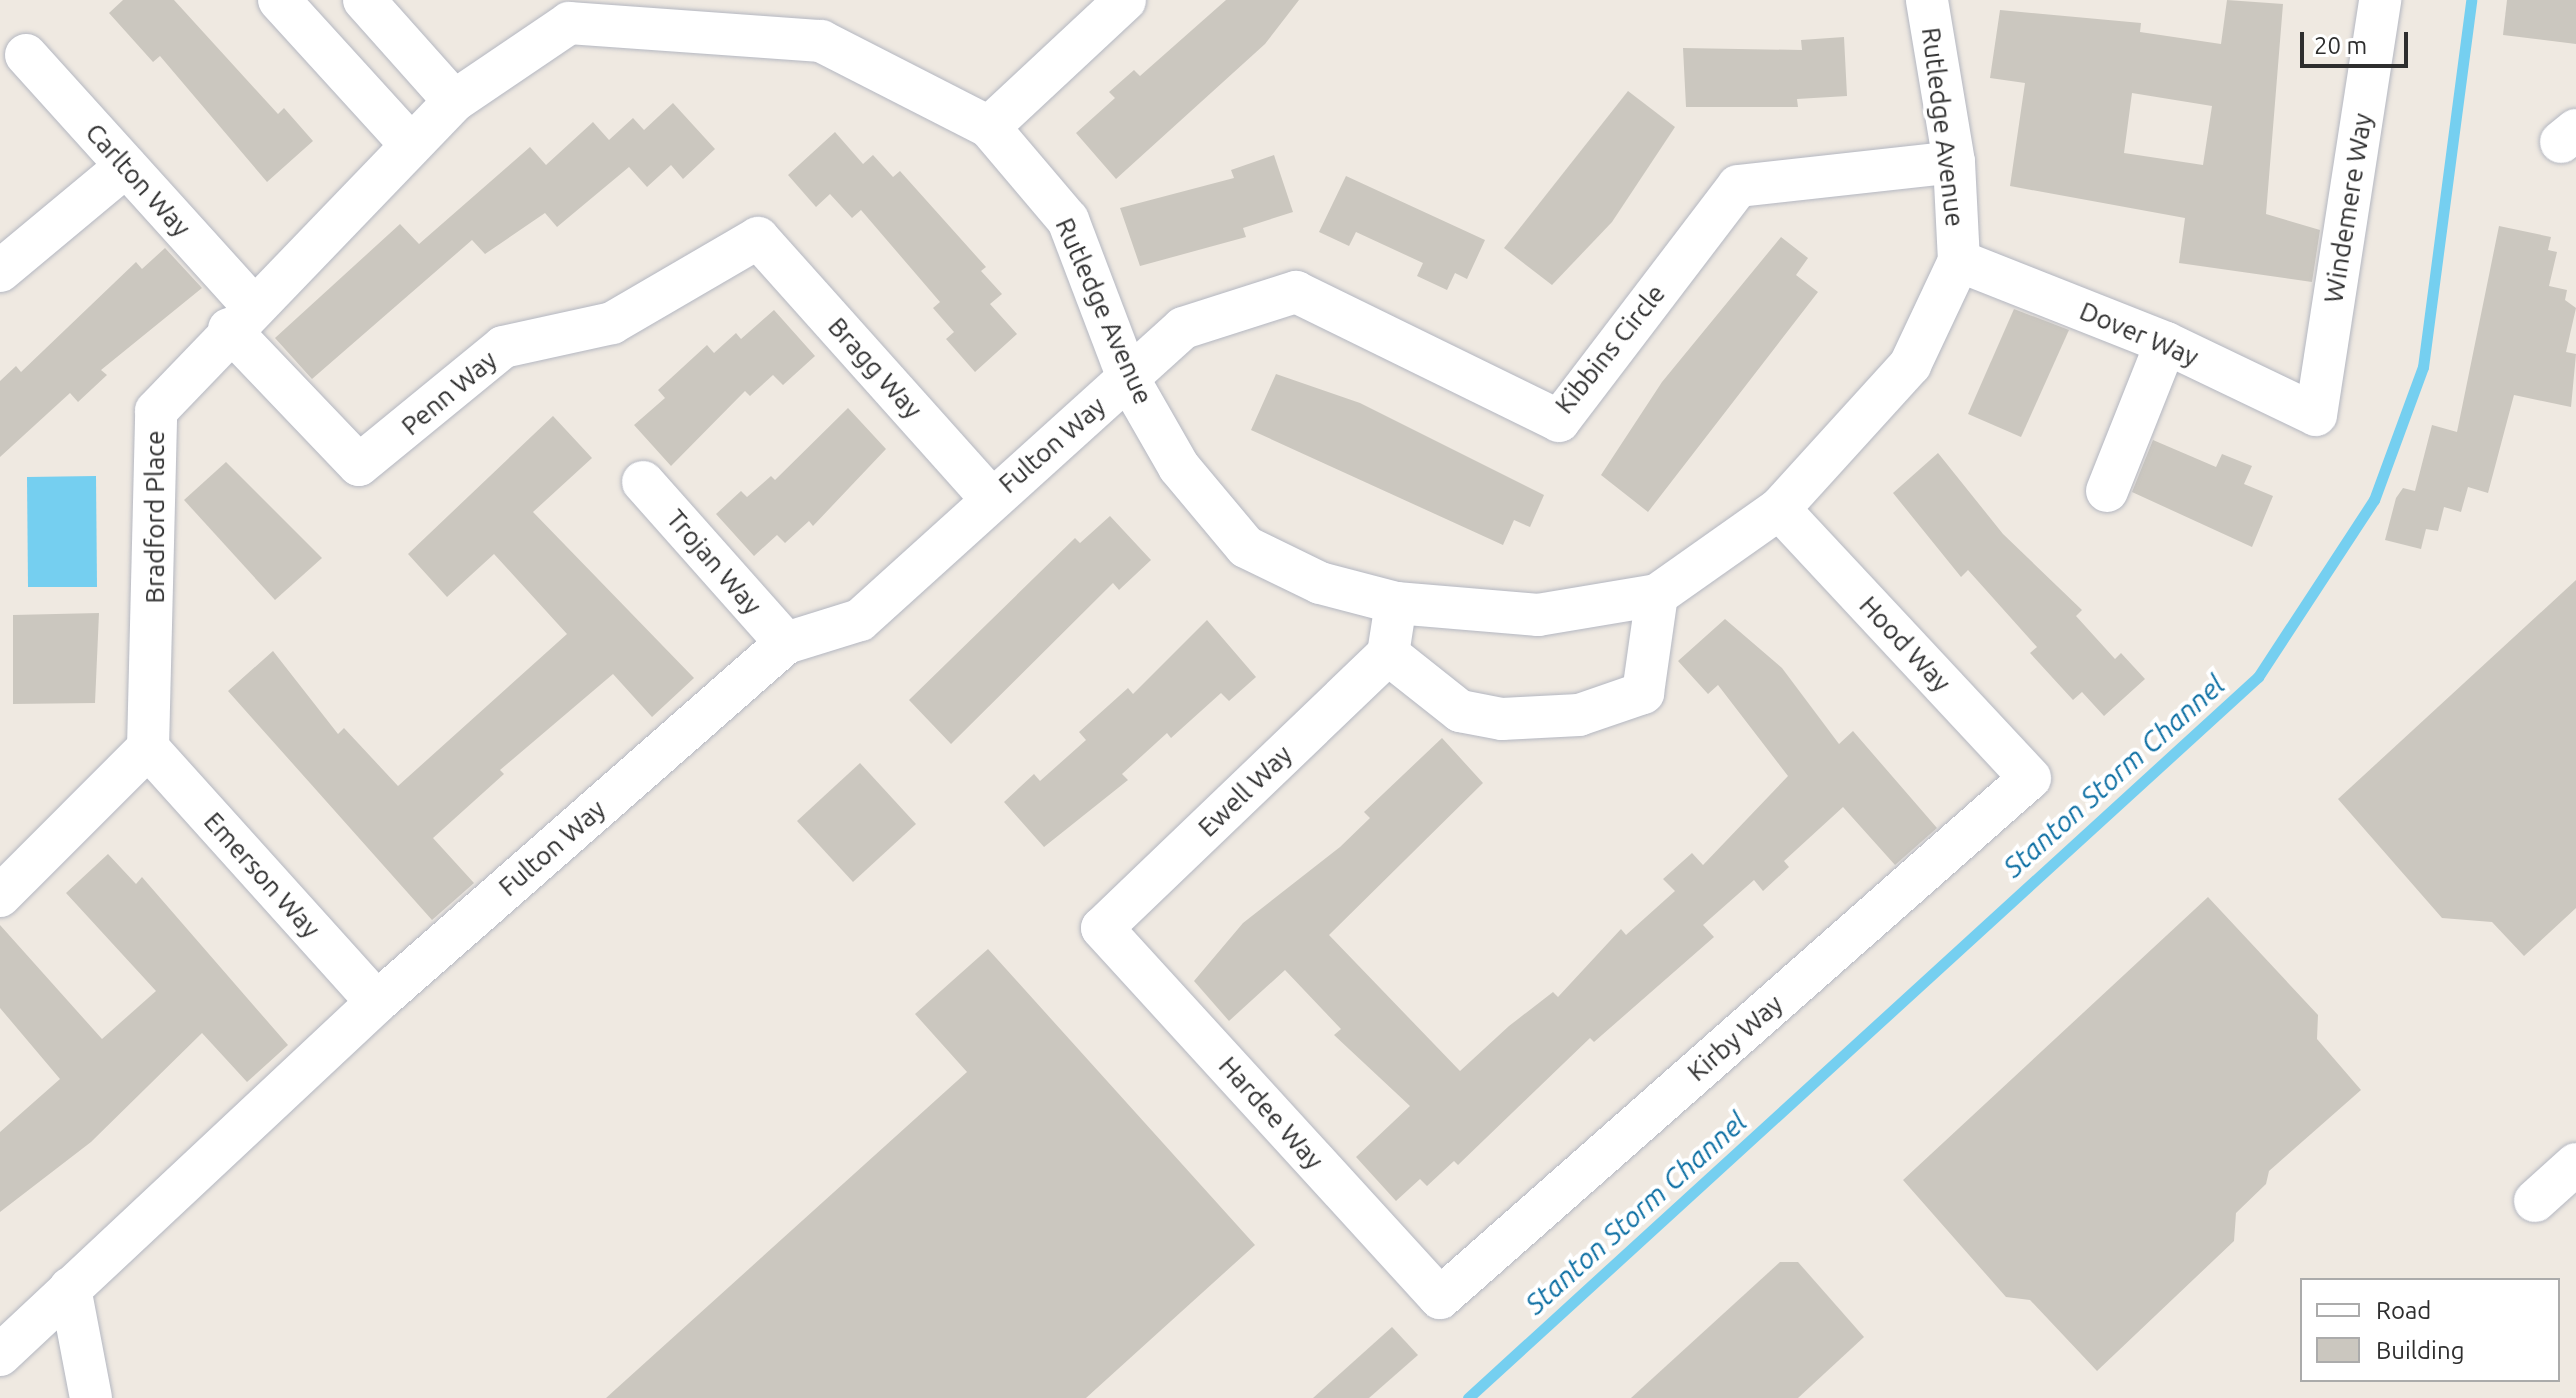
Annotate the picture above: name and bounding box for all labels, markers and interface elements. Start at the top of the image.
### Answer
scale bar [2304,16,2412,66]
street label: Rutledge Avenue [1915,26,1971,228]
text: 20 m [2314,32,2367,59]
street label: Windemere Way [2318,111,2378,305]
street label: Carlton Way [79,117,197,243]
street label: Rutledge Avenue [1049,213,1159,409]
street label: Kibbins Circle [1549,278,1671,420]
street label: Dover Way [2075,295,2203,373]
street label: Bragg Way [822,311,928,425]
street label: Penn Way [395,344,503,442]
street label: Fulton Way [993,390,1111,500]
street label: Bradford Place [139,430,171,604]
street label: Trojan Way [660,503,768,621]
street label: Hood Way [1853,590,1957,698]
water label: Stanton Storm Channel [1996,668,2232,884]
street label: Ewell Way [1192,739,1298,843]
street label: Fulton Way [493,793,611,903]
street label: Emerson Way [198,806,326,944]
street label: Kirby Way [1681,988,1789,1088]
street label: Hardee Way [1212,1050,1330,1176]
water label: Stanton Storm Channel [1518,1105,1754,1321]
legend [2300,1278,2560,1382]
text: Road [2376,1297,2431,1324]
text: Building [2376,1337,2464,1364]

